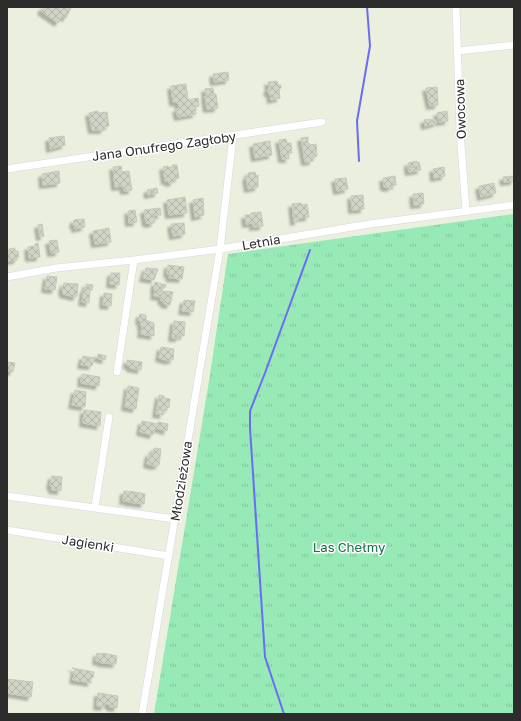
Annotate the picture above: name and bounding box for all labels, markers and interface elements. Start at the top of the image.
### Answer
street label: Owocowa [451,79,469,139]
street label: Jana Onufrego Zagłoby [91,128,238,164]
street label: Letnia [240,231,282,253]
street label: Młodzieżowa [167,440,195,522]
street label: Jagienki [61,531,115,555]
park label: Las Chełmy [313,539,386,555]

